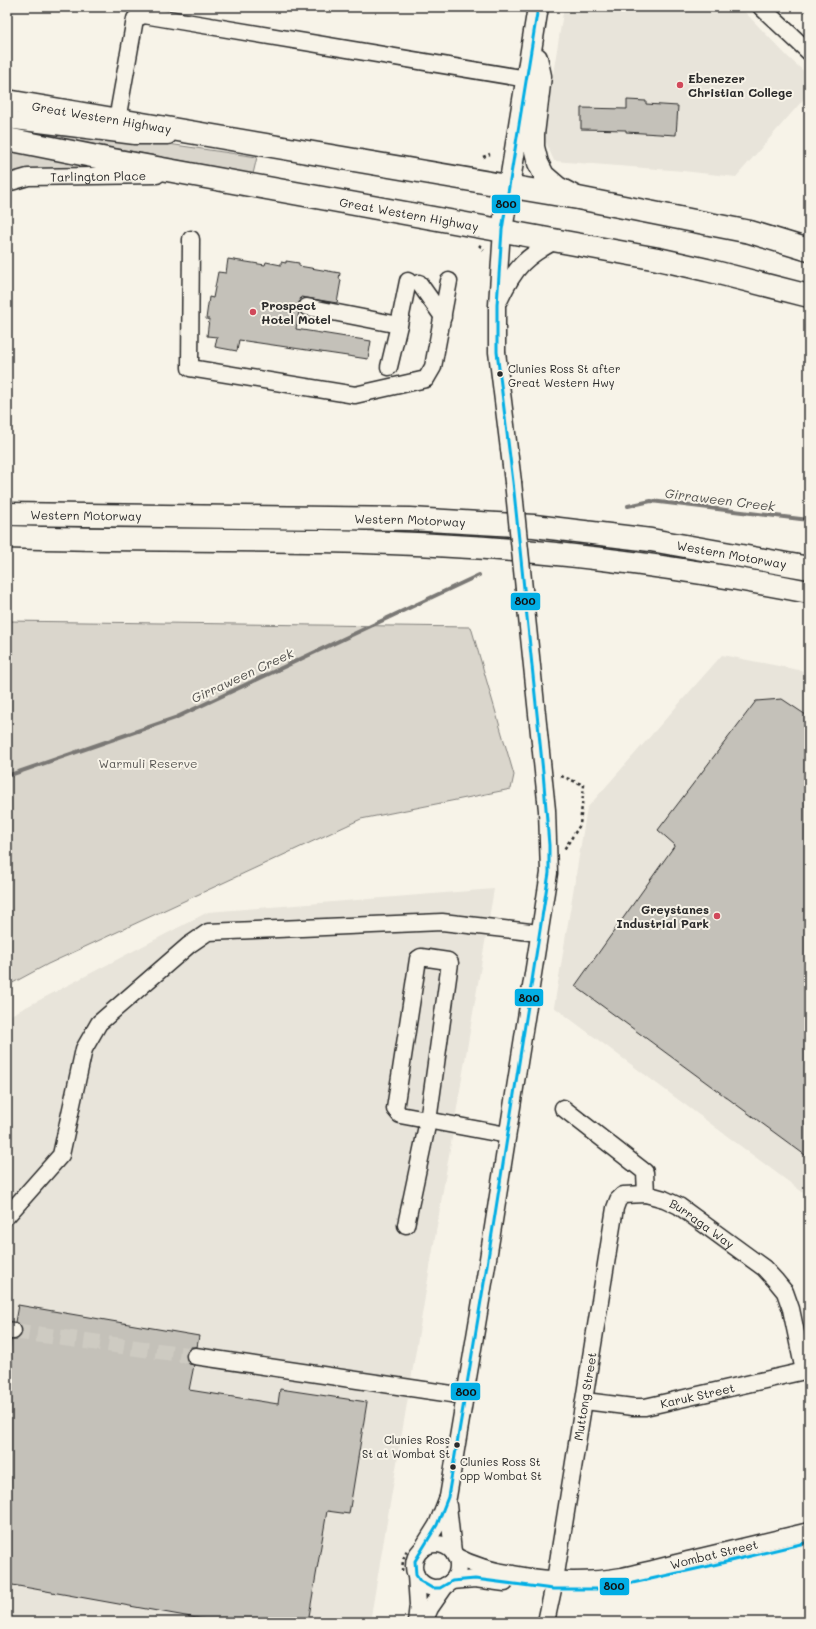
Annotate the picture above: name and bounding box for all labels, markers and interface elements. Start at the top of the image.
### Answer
place label: Ebenezer Christian College [688,70,792,100]
marker: Ebenezer Christian College [675,80,685,90]
street label: Great Western Highway [31,97,173,137]
street label: Tarlington Place [50,167,146,185]
street label: Great Western Highway [338,193,480,234]
line badge: 800 [491,194,521,214]
text: 800 [496,196,516,211]
place label: Prospect Hotel Motel [261,297,331,327]
marker: Prospect Hotel Motel [248,307,258,317]
place label: Clunies Ross St after Great Western Hwy [508,361,620,390]
marker: Clunies Ross St after Great Western Hwy [495,369,505,379]
water label: Girraween Creek [664,484,777,514]
street label: Western Motorway [30,506,142,524]
street label: Western Motorway [354,510,466,530]
street label: Western Motorway [675,537,788,572]
line badge: 800 [510,592,541,611]
text: 800 [515,593,535,608]
water label: Girraween Creek [188,643,297,706]
park label: Warmuli Reserve [99,755,197,771]
place label: Greystanes Industrial Park [617,901,709,931]
marker: Greystanes Industrial Park [712,911,722,921]
line badge: 800 [514,988,544,1007]
text: 800 [519,990,539,1005]
street label: Burraga Way [667,1195,738,1252]
street label: Muttong Street [570,1351,600,1442]
street label: Karuk Street [659,1379,736,1411]
line badge: 800 [450,1382,481,1401]
text: 800 [456,1384,476,1399]
place label: Clunies Ross St at Wombat St [362,1432,450,1461]
marker: Clunies Ross St at Wombat St [452,1440,462,1450]
place label: Clunies Ross St opp Wombat St [460,1454,542,1483]
marker: Clunies Ross St opp Wombat St [448,1462,458,1472]
street label: Wombat Street [668,1536,759,1572]
line badge: 800 [599,1577,630,1596]
text: 800 [604,1578,624,1593]

